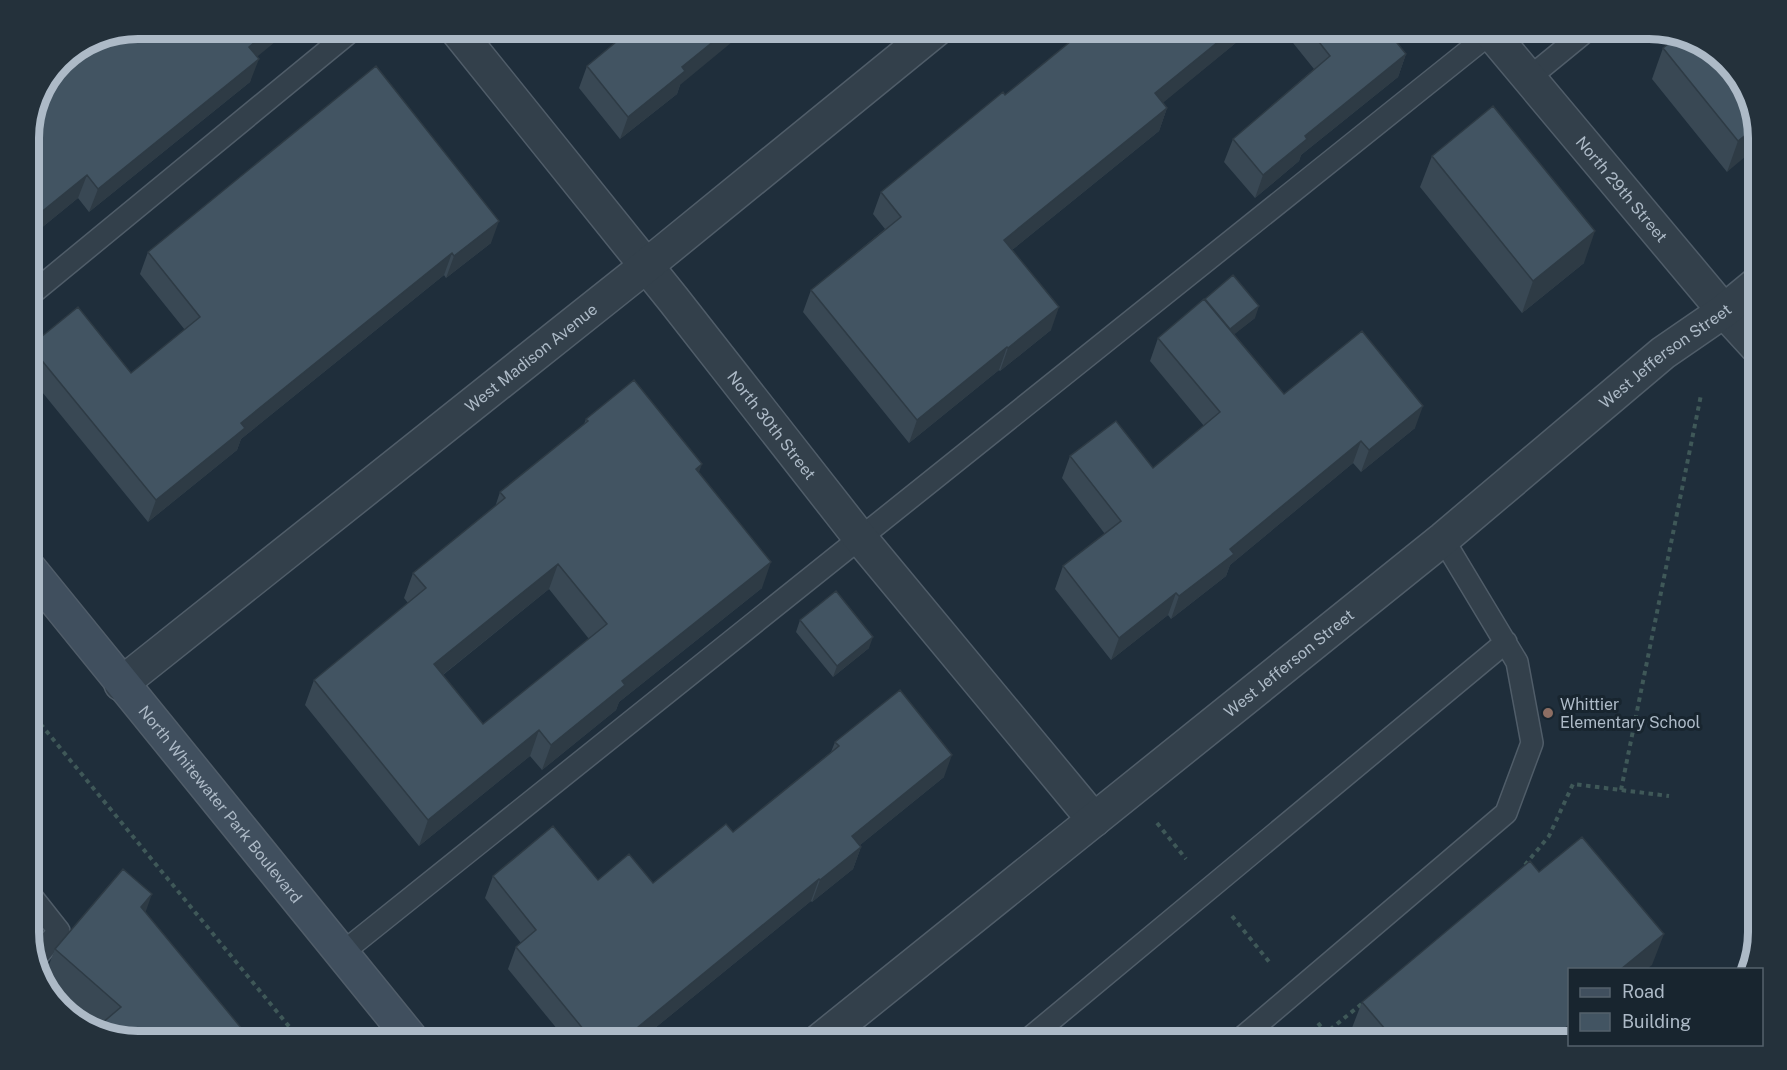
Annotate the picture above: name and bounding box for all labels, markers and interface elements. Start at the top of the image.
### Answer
street label: North 29th Street [1572,132,1672,246]
street label: West Madison Avenue [461,299,601,416]
street label: West Jefferson Street [1595,299,1735,412]
street label: North 30th Street [723,367,820,483]
street label: West Jefferson Street [1220,605,1358,721]
place label: Whittier Elementary School [1560,695,1701,732]
street label: North Whitewater Park Boulevard [135,702,306,907]
marker: Whittier Elementary School [1541,706,1555,720]
legend [1568,968,1763,1046]
text: Road [1622,981,1665,1002]
text: Building [1622,1011,1691,1032]

